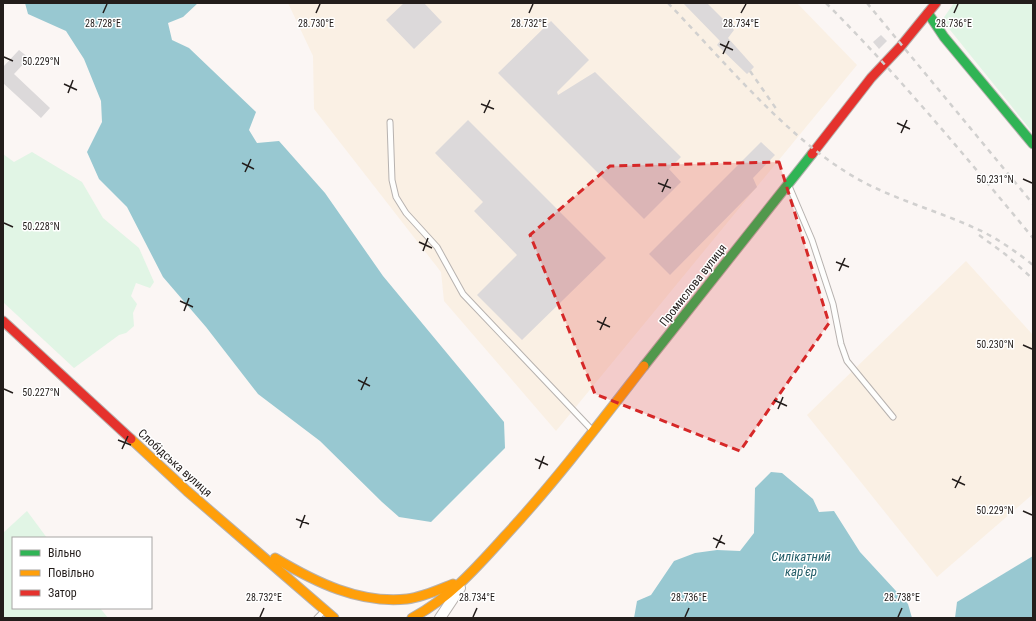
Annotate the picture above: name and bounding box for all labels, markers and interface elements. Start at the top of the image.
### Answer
text: 28.728°E [85,18,121,29]
text: 28.730°E [298,18,334,29]
text: 28.732°E [511,18,547,29]
text: 28.734°E [723,18,759,29]
text: 28.736°E [936,18,972,29]
text: 50.229°N [22,56,60,67]
text: 50.231°N [976,174,1014,185]
text: 50.228°N [22,221,60,232]
street label: Промислова вулиця [657,241,729,329]
text: 50.230°N [976,339,1014,350]
text: 50.227°N [22,387,60,398]
street label: Слобідська вулиця [135,426,215,500]
text: 50.229°N [976,505,1014,516]
legend [12,537,152,609]
text: Вільно [48,546,81,560]
water label: Силікатний кар'єр [771,549,831,579]
text: Повільно [48,566,94,580]
text: Затор [48,586,77,600]
text: 28.732°E [246,592,282,603]
text: 28.734°E [459,592,495,603]
text: 28.736°E [671,592,707,603]
text: 28.738°E [884,592,920,603]

